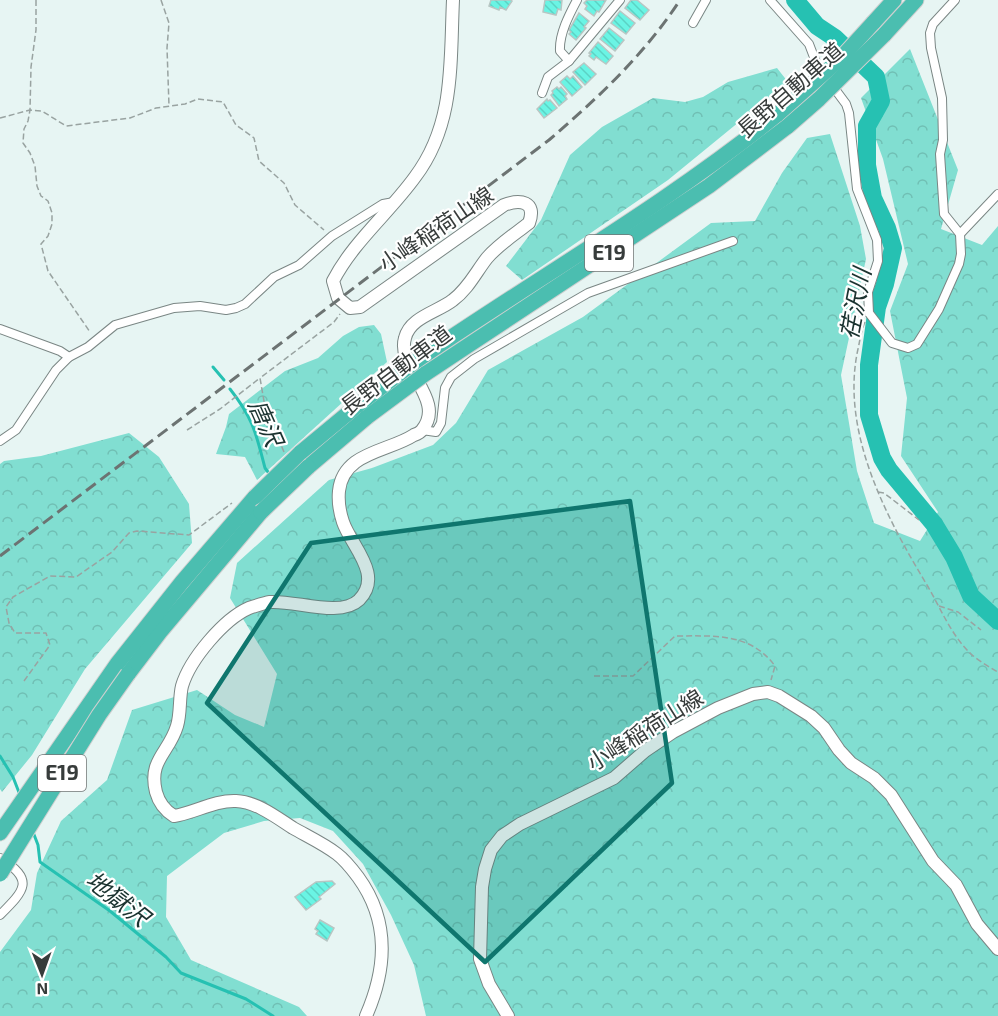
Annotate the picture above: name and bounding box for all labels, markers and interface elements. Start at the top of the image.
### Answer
street label: 長野自動車道 [731,36,848,142]
street label: 小峰稲荷山線 [373,180,497,276]
road number: E19 [585,235,633,271]
water label: 荏沢川 [833,263,876,342]
street label: 長野自動車道 [335,319,456,419]
water label: 唐沢 [243,395,291,453]
street label: 小峰稲荷山線 [582,683,707,775]
road number: E19 [38,755,86,791]
water label: 地獄沢 [81,864,158,933]
north arrow [12,944,72,1004]
text: N [36,980,48,999]

